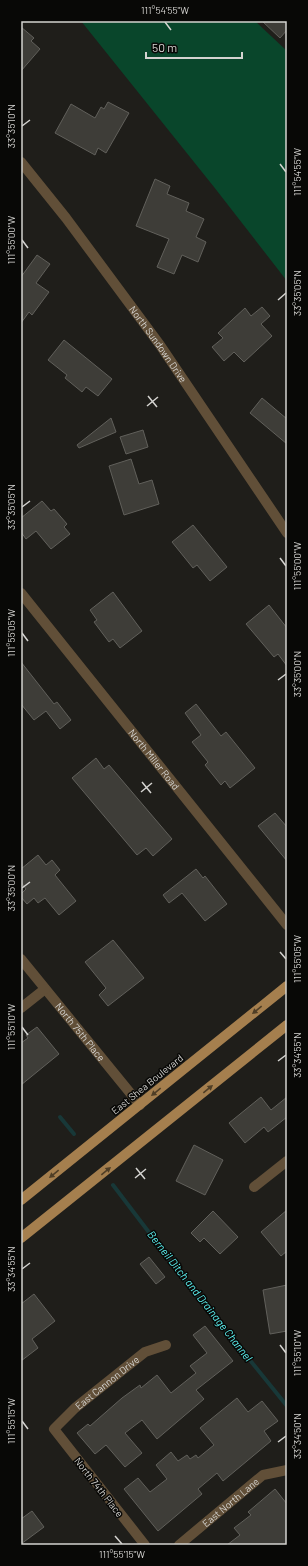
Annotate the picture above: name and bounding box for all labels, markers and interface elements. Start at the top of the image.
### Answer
text: 111°54'55"W [141,4,189,16]
scale bar [146,34,242,60]
text: 50 m [152,40,177,54]
text: 33°35'10"N [5,104,17,148]
text: 111°54'55"W [291,148,303,196]
text: 111°55'00"W [5,215,17,264]
text: 33°35'05"N [291,270,303,316]
street label: North Sundown Drive [127,303,189,385]
text: 33°35'05"N [5,484,17,530]
text: 111°55'00"W [291,541,303,590]
text: 111°55'05"W [5,609,17,657]
text: 33°35'00"N [291,651,303,697]
street label: North Miller Road [126,726,182,792]
text: 33°35'00"N [5,865,17,911]
text: 111°55'05"W [291,935,303,983]
street label: North 75th Place [53,1000,108,1063]
text: 111°55'10"W [5,1004,17,1050]
one-way arrow [251,1006,262,1015]
text: 33°34'55"N [291,1032,303,1078]
street label: East Shea Boulevard [109,1051,185,1117]
one-way arrow [202,1085,213,1094]
one-way arrow [150,1088,161,1097]
one-way arrow [101,1166,112,1175]
one-way arrow [49,1169,60,1178]
water label: Berneil Ditch and Drainage Channel [145,1228,256,1364]
text: 33°34'55"N [5,1246,17,1292]
text: 111°55'10"W [291,1330,303,1376]
street label: East Cannon Drive [72,1353,141,1412]
text: 111°55'15"W [5,1398,17,1444]
text: 33°34'50"N [291,1413,303,1459]
street label: North 74th Place [72,1455,126,1519]
street label: East North Lane [200,1475,261,1529]
text: 111°55'15"W [99,1548,145,1560]

